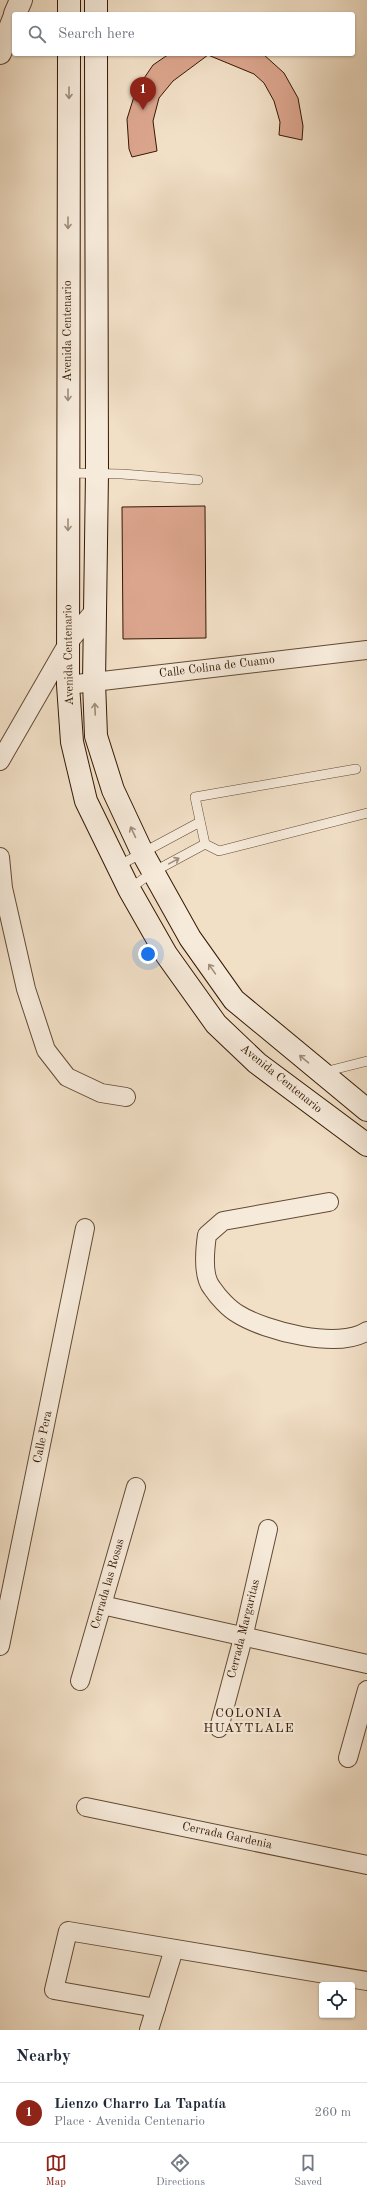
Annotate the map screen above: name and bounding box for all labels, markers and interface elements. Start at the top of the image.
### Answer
search box [12,12,355,56]
icon: search [26,23,48,45]
text: Search here [58,27,135,42]
pin: 1 [130,77,156,110]
one-way arrow [65,86,73,99]
one-way arrow [64,216,72,229]
street label: Avenida Centenario [62,280,74,382]
one-way arrow [64,388,72,401]
one-way arrow [64,518,72,531]
street label: Avenida Centenario [62,604,76,706]
street label: Calle Colina de Cuamo [158,654,276,680]
one-way arrow [91,703,99,716]
one-way arrow [129,827,136,839]
one-way arrow [168,857,180,865]
your location [138,944,158,964]
one-way arrow [208,964,216,975]
street label: Avenida Centenario [238,1042,324,1116]
one-way arrow [299,1055,310,1064]
street label: Calle Pera [32,1410,54,1464]
street label: Cerrada las Rosas [89,1537,127,1631]
street label: Cerrada Margaritas [226,1578,262,1680]
district label: COLONIA HUAYTLALE [203,1707,295,1735]
street label: Cerrada Gardenia [181,1821,273,1851]
map controls [319,1982,355,2018]
button: locate [319,1982,355,2018]
text: Nearby [16,2048,71,2065]
text: Lienzo Charro La Tapatía [54,2097,226,2112]
text: 1 [25,2106,33,2119]
text: 260 m [314,2106,351,2119]
text: Place · Avenida Centenario [54,2115,205,2128]
tab: Map [45,2152,67,2190]
tab: Directions [156,2152,205,2190]
tab: Saved [294,2152,322,2190]

